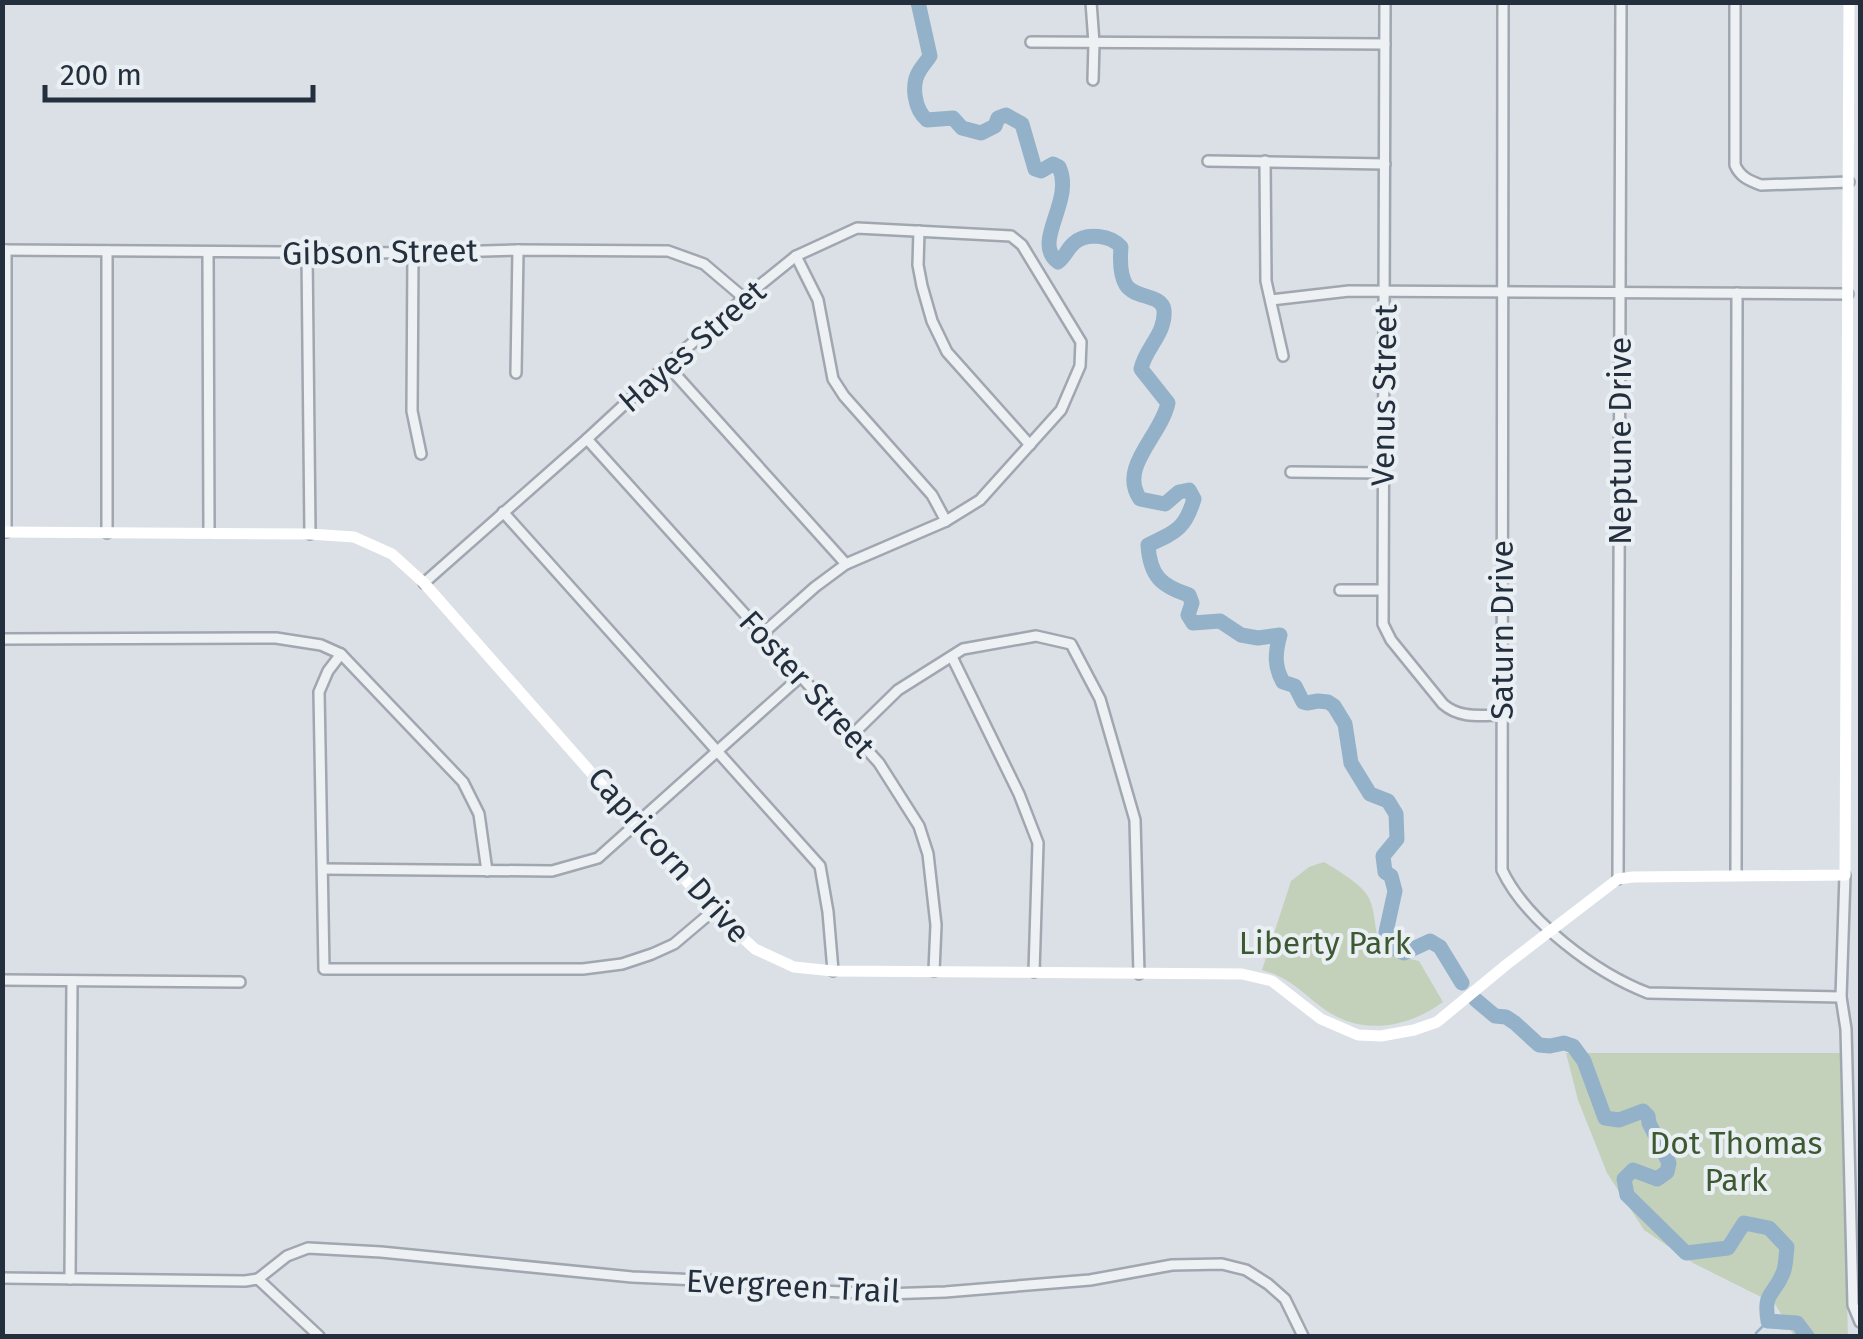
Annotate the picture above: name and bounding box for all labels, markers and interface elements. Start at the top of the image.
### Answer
scale bar [45,40,312,102]
text: 200 m [60,57,142,93]
street label: Gibson Street [282,231,479,273]
street label: Hayes Street [611,272,773,420]
street label: Venus Street [1363,303,1405,486]
street label: Neptune Drive [1601,337,1639,545]
street label: Saturn Drive [1483,540,1521,720]
street label: Foster Street [731,603,883,766]
street label: Capricorn Drive [580,759,758,951]
park label: Liberty Park [1239,924,1412,962]
park label: Dot Thomas Park [1650,1124,1822,1199]
street label: Evergreen Trail [685,1261,901,1311]

